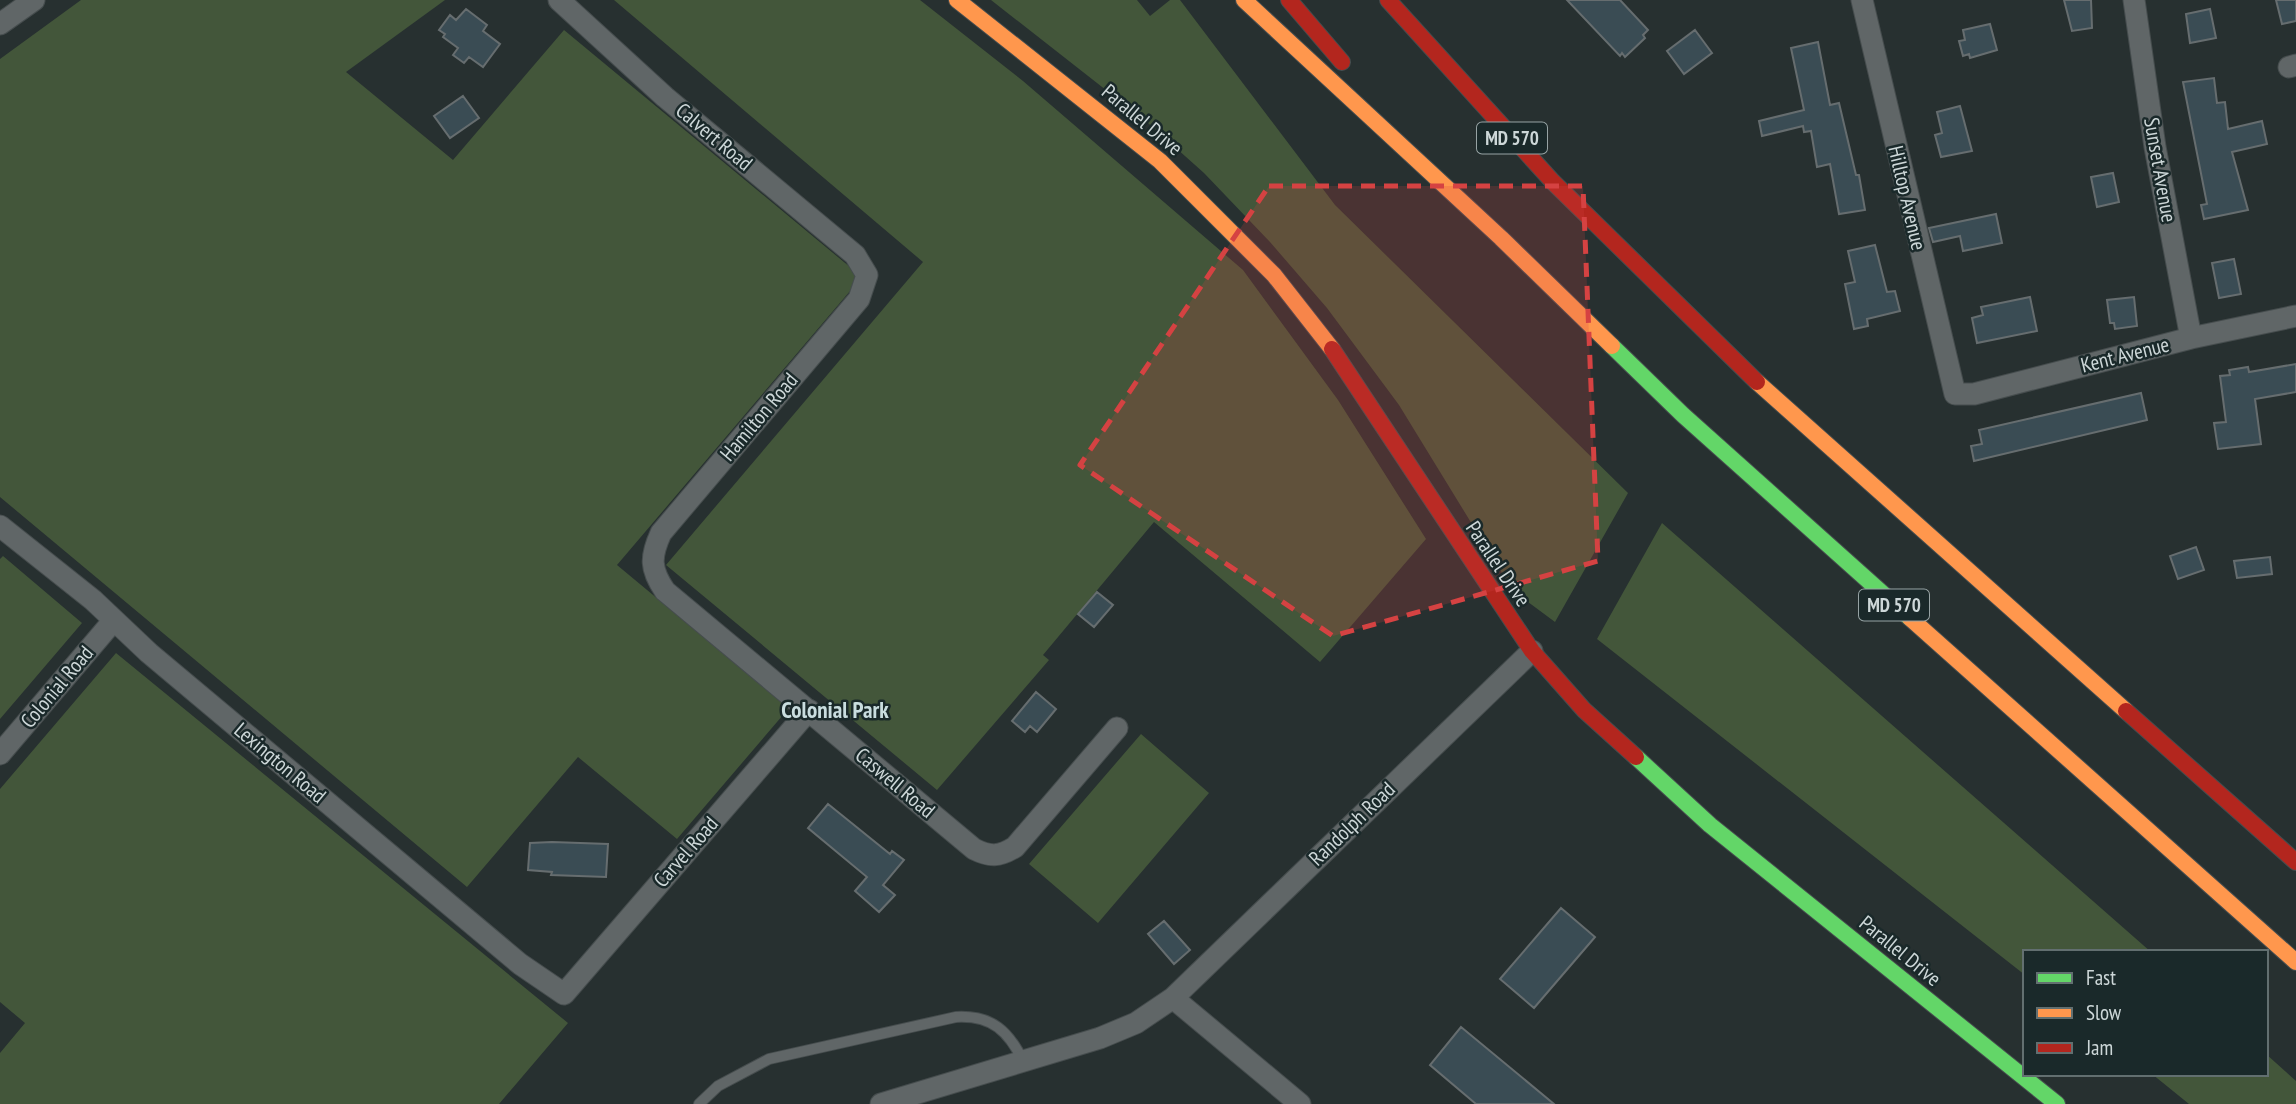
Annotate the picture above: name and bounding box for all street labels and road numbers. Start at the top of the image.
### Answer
street label: Parallel Drive [1096,78,1188,161]
street label: Calvert Road [670,97,758,176]
street label: Sunset Avenue [2138,115,2183,224]
road number: MD 570 [1477,122,1547,154]
street label: Hilltop Avenue [1882,143,1933,253]
street label: Kent Avenue [2078,331,2172,379]
street label: Hamilton Road [714,367,803,466]
street label: Parallel Drive [1460,516,1537,612]
road number: MD 570 [1859,590,1929,620]
street label: Colonial Road [14,640,99,733]
street label: Lexington Road [229,716,332,809]
street label: Caswell Road [850,741,941,824]
street label: Randolph Road [1303,776,1400,871]
street label: Carvel Road [647,811,724,893]
street label: Parallel Drive [1854,909,1947,992]

